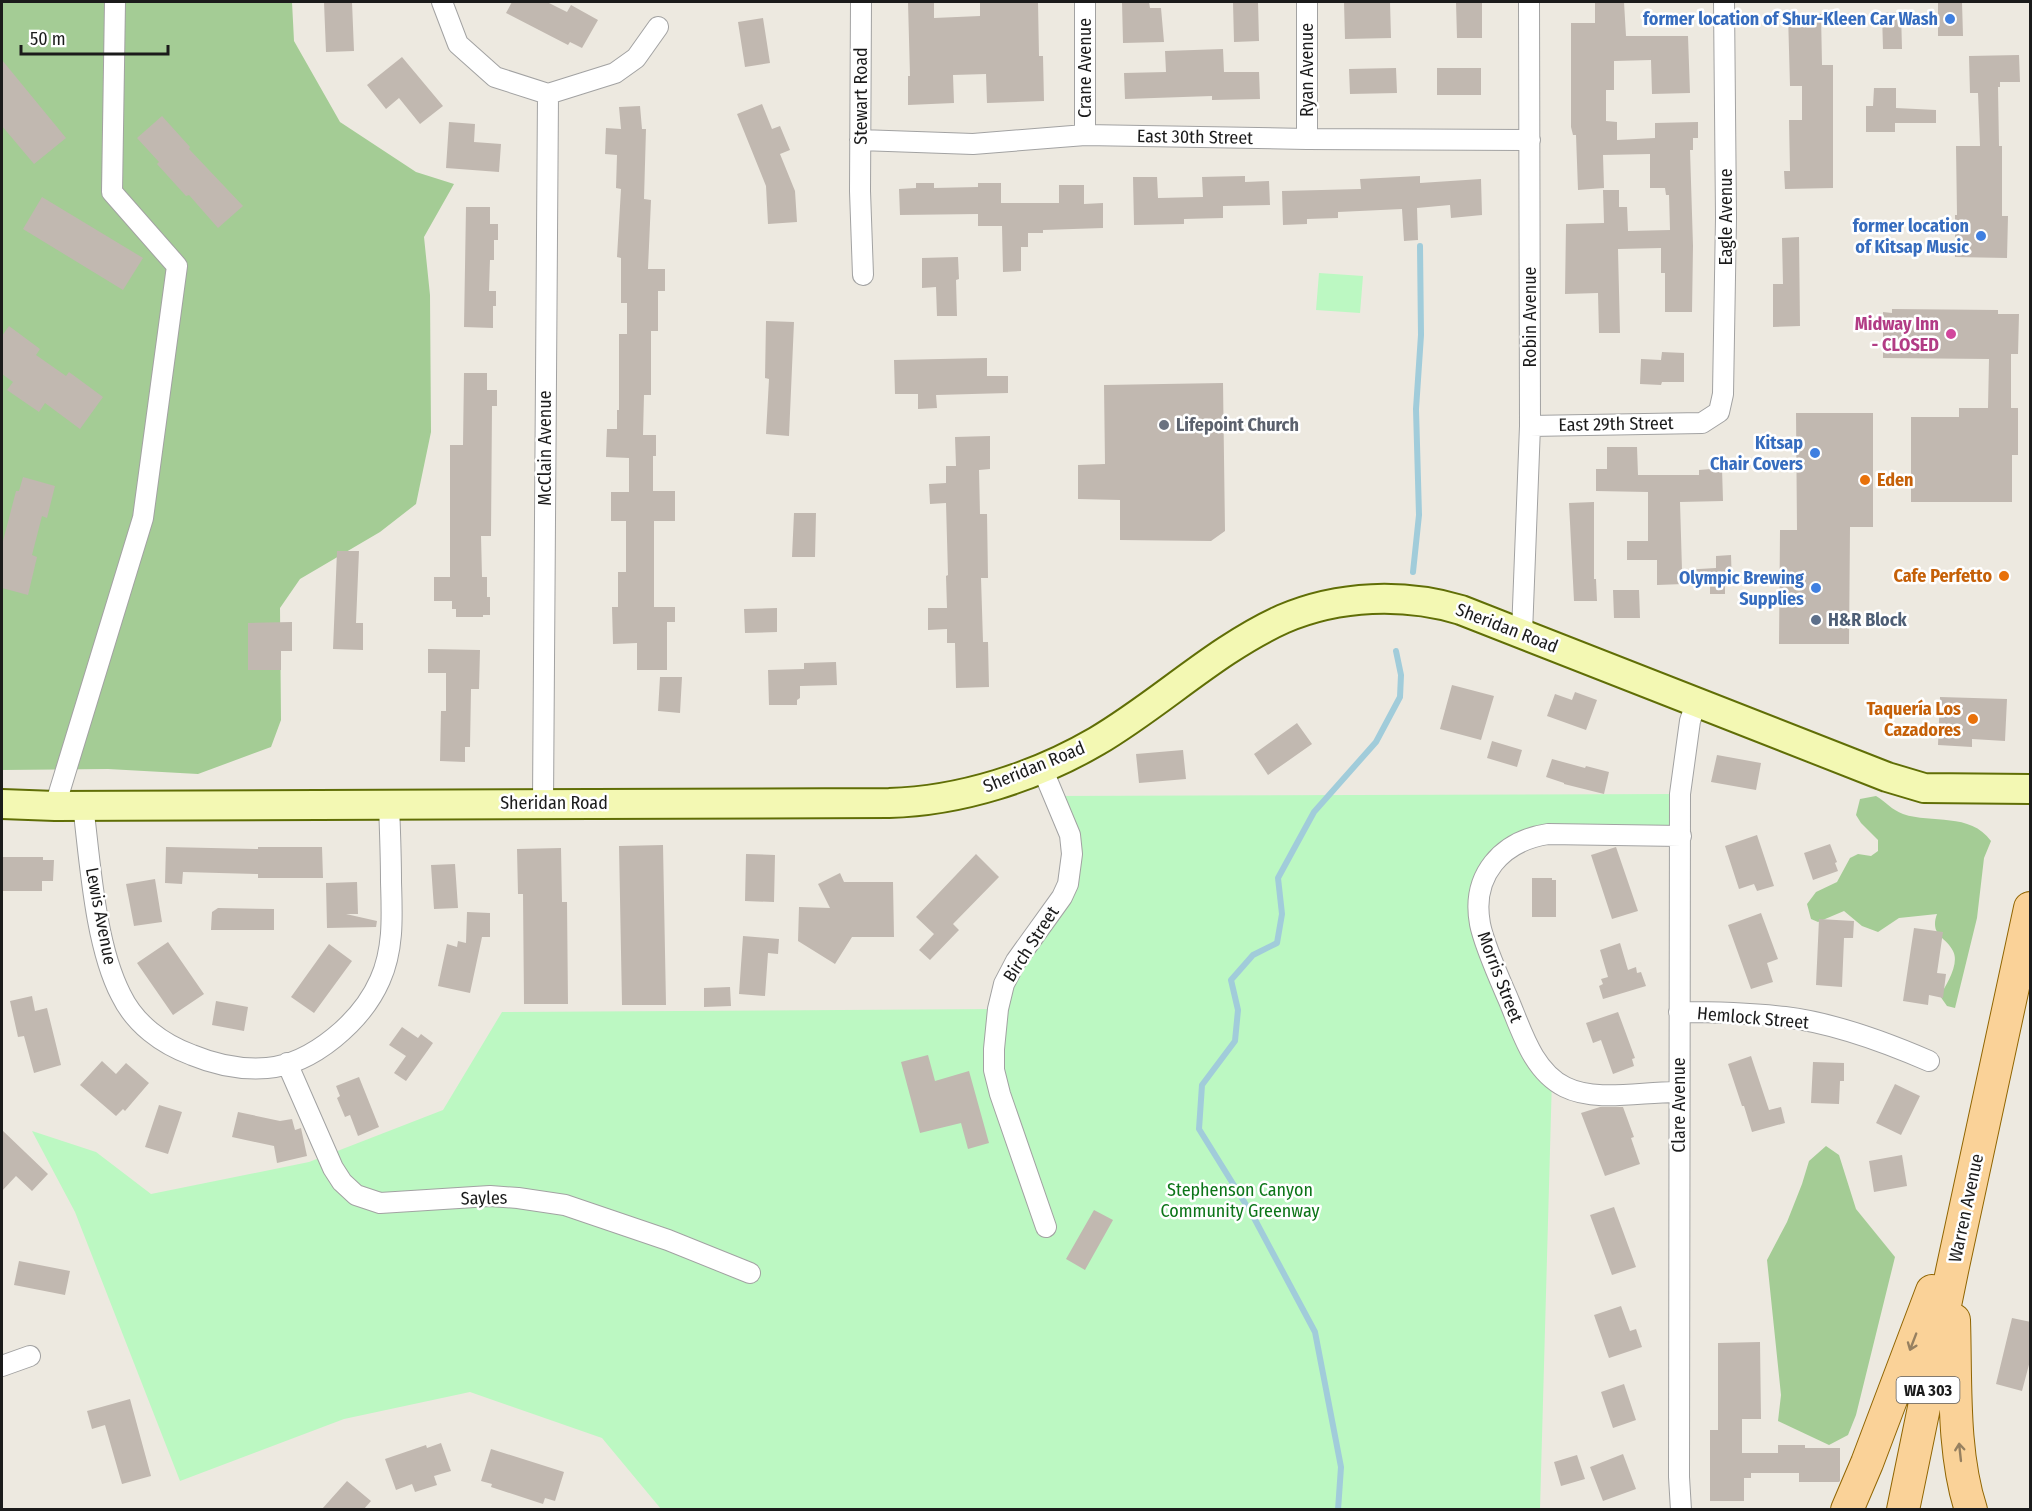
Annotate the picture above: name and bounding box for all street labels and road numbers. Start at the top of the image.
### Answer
street label: Crane Avenue [1074,18,1096,118]
street label: Ryan Avenue [1296,23,1318,117]
street label: Stewart Road [850,47,872,145]
street label: East 30th Street [1137,125,1253,149]
street label: Eagle Avenue [1715,168,1737,266]
street label: Robin Avenue [1519,266,1541,367]
street label: McClain Avenue [534,390,556,506]
street label: East 29th Street [1558,412,1674,436]
street label: Sheridan Road [1453,598,1561,658]
street label: Sheridan Road [980,737,1088,797]
street label: Sheridan Road [500,792,608,814]
street label: Lewis Avenue [81,865,121,967]
street label: Birch Street [998,902,1064,986]
street label: Morris Street [1473,928,1527,1026]
street label: Hemlock Street [1696,1002,1810,1034]
street label: Clare Avenue [1668,1057,1690,1153]
street label: Warren Avenue [1944,1152,1988,1264]
street label: Sayles [460,1187,508,1209]
road number: WA 303 [1896,1377,1960,1403]

